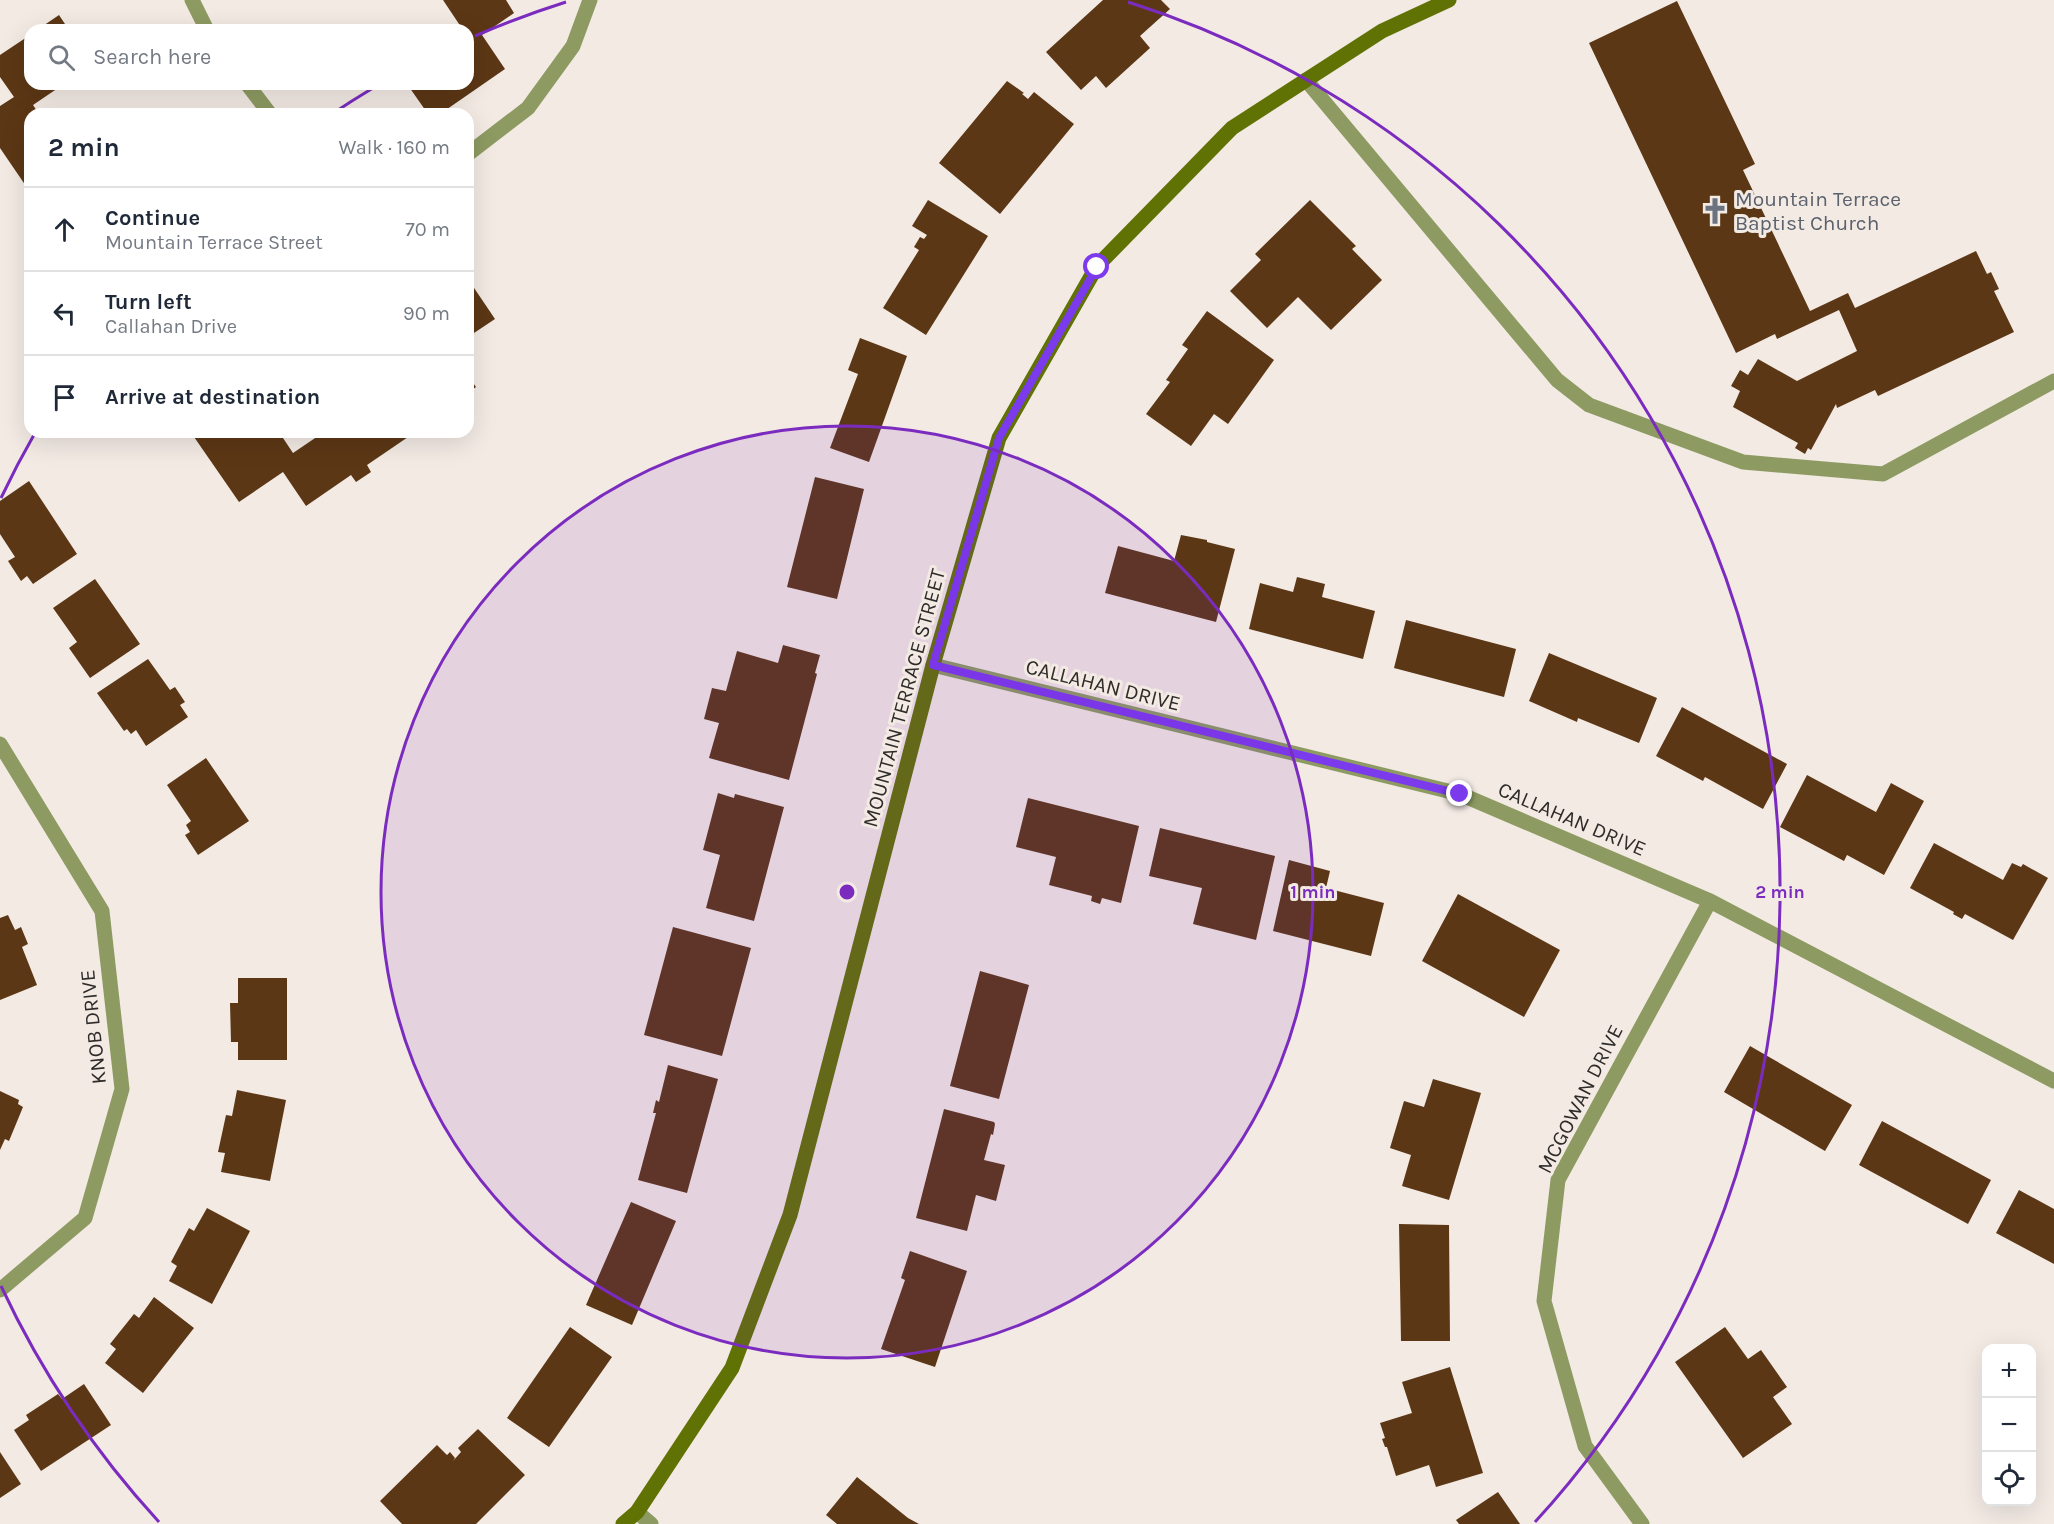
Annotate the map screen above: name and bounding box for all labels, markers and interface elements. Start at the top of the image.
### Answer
search box [24,24,474,90]
icon: search [45,41,78,74]
text: Search here [93,44,211,70]
text: 2 min [48,132,120,163]
text: Walk · 160 m [338,136,450,159]
place label: Mountain Terrace Baptist Church [1735,187,1901,235]
church icon: Mountain Terrace Baptist Church [1700,196,1730,226]
text: Continue [105,205,200,231]
icon: ahead [48,213,81,246]
text: 70 m [405,218,450,241]
text: Mountain Terrace Street [105,231,323,254]
route start [1083,253,1109,279]
text: Turn left [105,289,192,315]
icon: left [48,297,81,330]
text: 90 m [403,302,450,325]
text: Callahan Drive [105,315,237,338]
icon: arrive [48,381,81,414]
text: Arrive at destination [105,384,320,410]
street label: MOUNTAIN TERRACE STREET [858,566,950,830]
street label: CALLAHAN DRIVE [1023,654,1183,716]
street label: CALLAHAN DRIVE [1494,777,1650,861]
route end [1446,780,1472,806]
text: 1 min [1290,881,1336,903]
text: 2 min [1755,881,1805,903]
centre of rings [837,882,857,902]
street label: KNOB DRIVE [75,969,111,1085]
street label: MCGOWAN DRIVE [1532,1021,1628,1177]
map controls [1982,1344,2036,1506]
button: + [1982,1344,2036,1398]
button: − [1982,1398,2036,1452]
button: locate [1982,1452,2036,1506]

